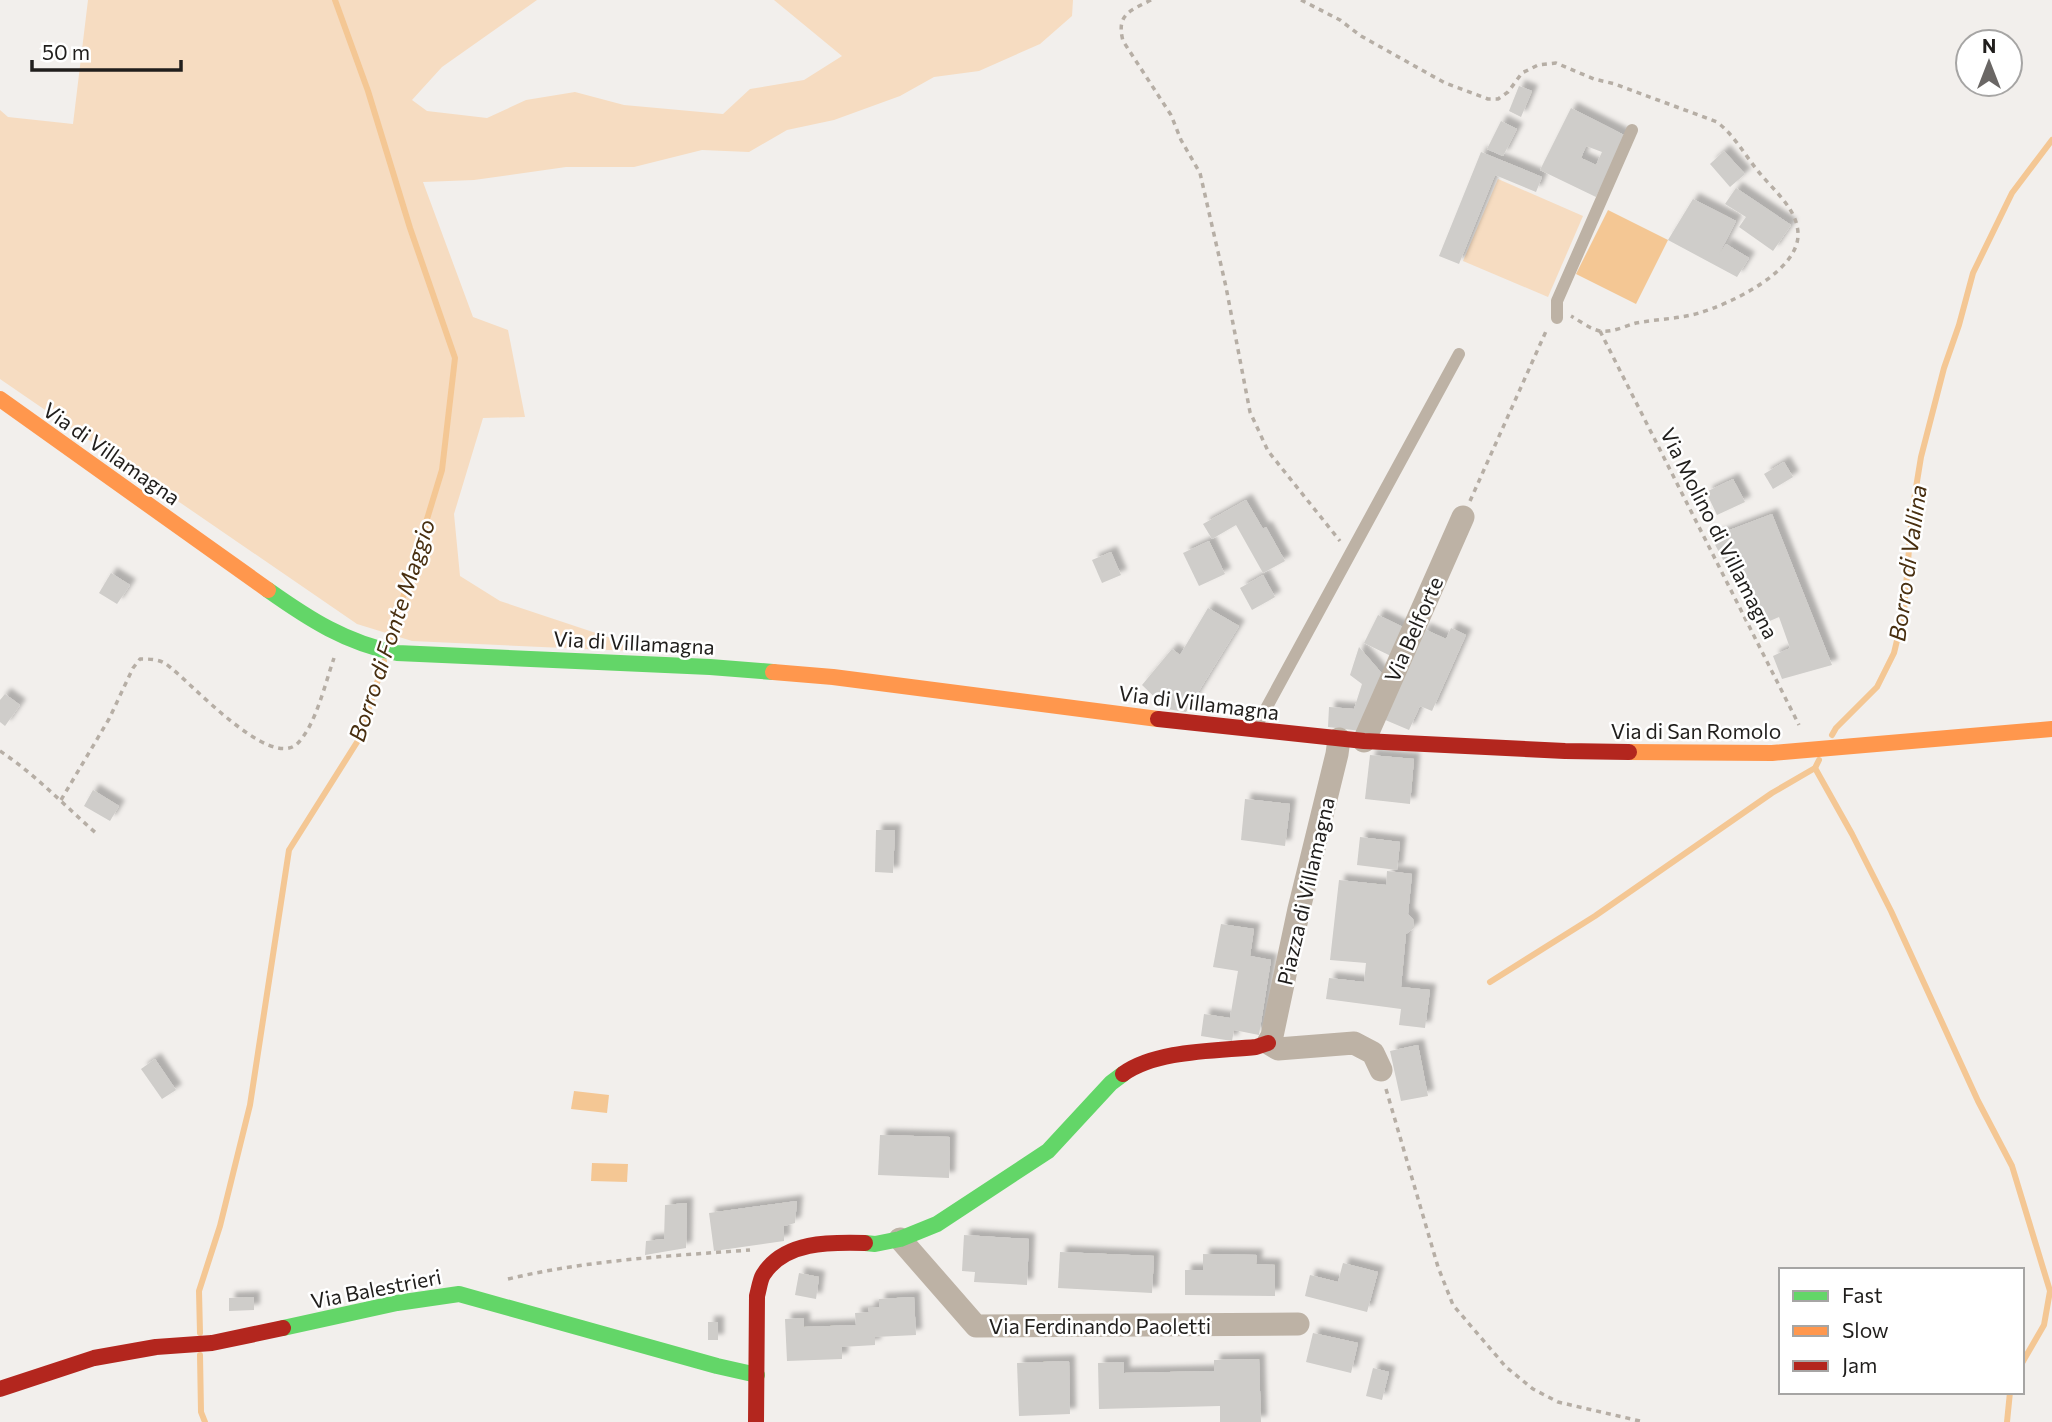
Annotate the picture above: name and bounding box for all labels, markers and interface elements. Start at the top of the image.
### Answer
scale bar [32,28,180,72]
north arrow [1954,28,2024,98]
text: N [1982,34,1996,57]
text: 50 m [42,39,90,64]
street label: Via di Villamagna [39,396,185,510]
street label: Via Molino di Villamagna [1656,423,1784,643]
water label: Borro di Vallina [1882,483,1932,643]
water label: Borro di Fonte Maggio [342,515,440,745]
street label: Via Belforte [1379,572,1447,686]
street label: Via di Villamagna [553,625,715,659]
street label: Via di Villamagna [1117,680,1281,724]
street label: Via di San Romolo [1611,718,1781,743]
street label: Piazza di Villamagna [1271,795,1339,987]
street label: Via Balestrieri [309,1263,443,1313]
legend [1779,1268,2024,1394]
text: Fast [1842,1282,1883,1307]
street label: Via Ferdinando Paoletti [989,1313,1211,1338]
text: Slow [1842,1317,1889,1342]
text: Jam [1842,1352,1877,1377]

